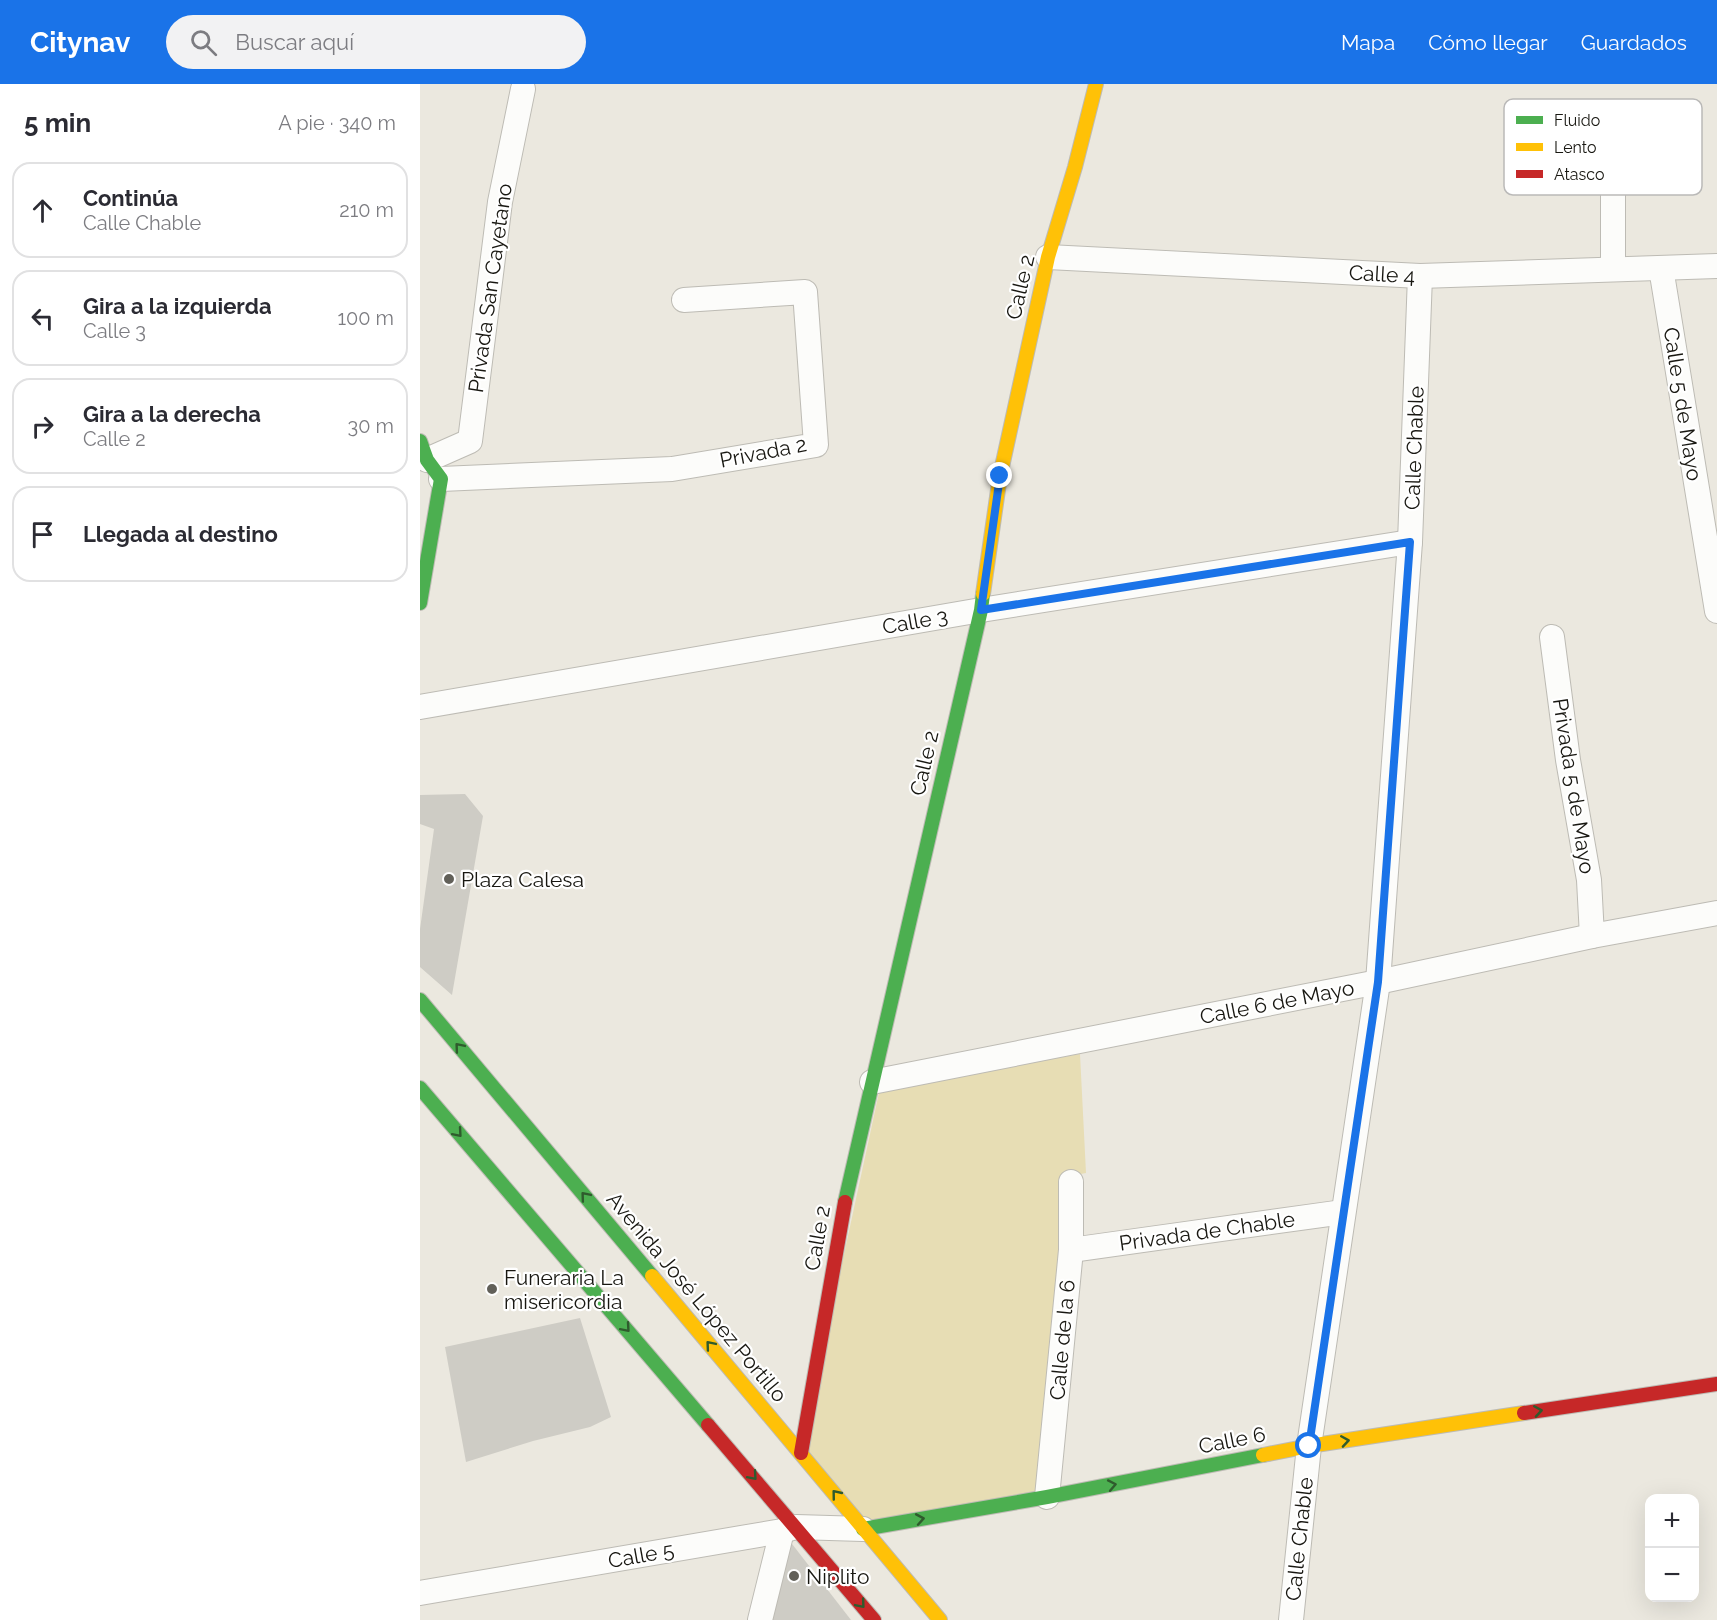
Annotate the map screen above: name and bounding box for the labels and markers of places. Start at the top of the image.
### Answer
place label: Plaza Calesa [461,867,584,892]
marker: Plaza Calesa [442,872,456,886]
place label: Funeraria La misericordia [504,1265,624,1314]
marker: Funeraria La misericordia [485,1282,499,1296]
place label: Niplito [806,1564,869,1589]
marker: Niplito [787,1569,801,1583]

